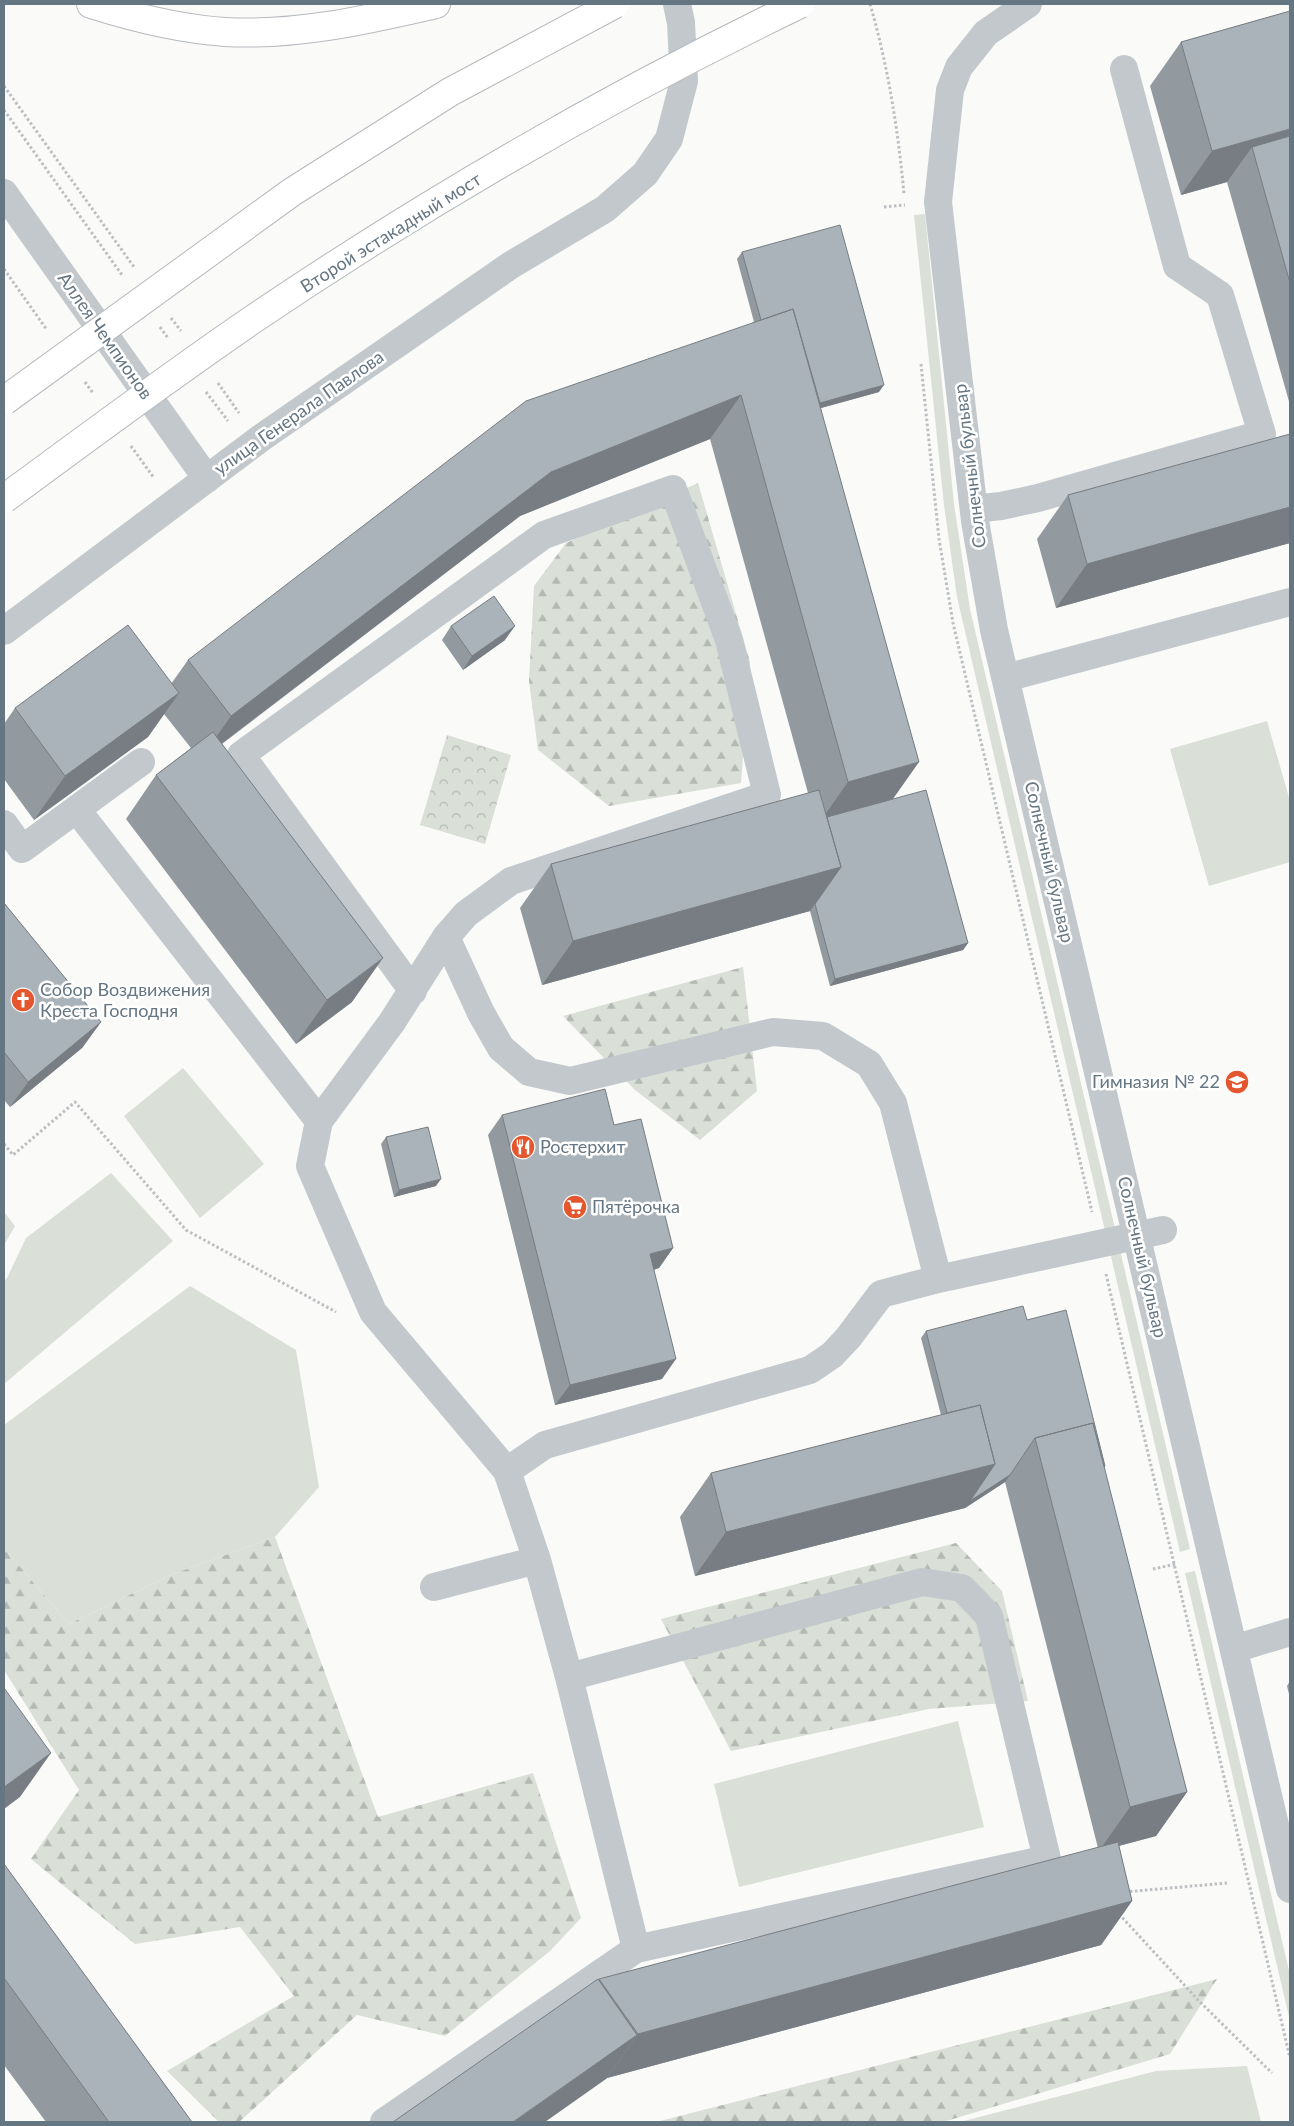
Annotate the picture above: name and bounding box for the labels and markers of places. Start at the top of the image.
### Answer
place label: Собор Воздвижения Креста Господня [40,978,210,1021]
church icon: Собор Воздвижения Креста Господня [10,987,36,1013]
school or university icon: Гимназия № 22 [1224,1069,1250,1095]
place label: Гимназия № 22 [1092,1070,1220,1092]
restaurant icon: Ростерхит [510,1134,536,1160]
place label: Ростерхит [540,1135,626,1157]
supermarket icon: Пятёрочка [562,1194,588,1220]
place label: Пятёрочка [592,1195,680,1217]

